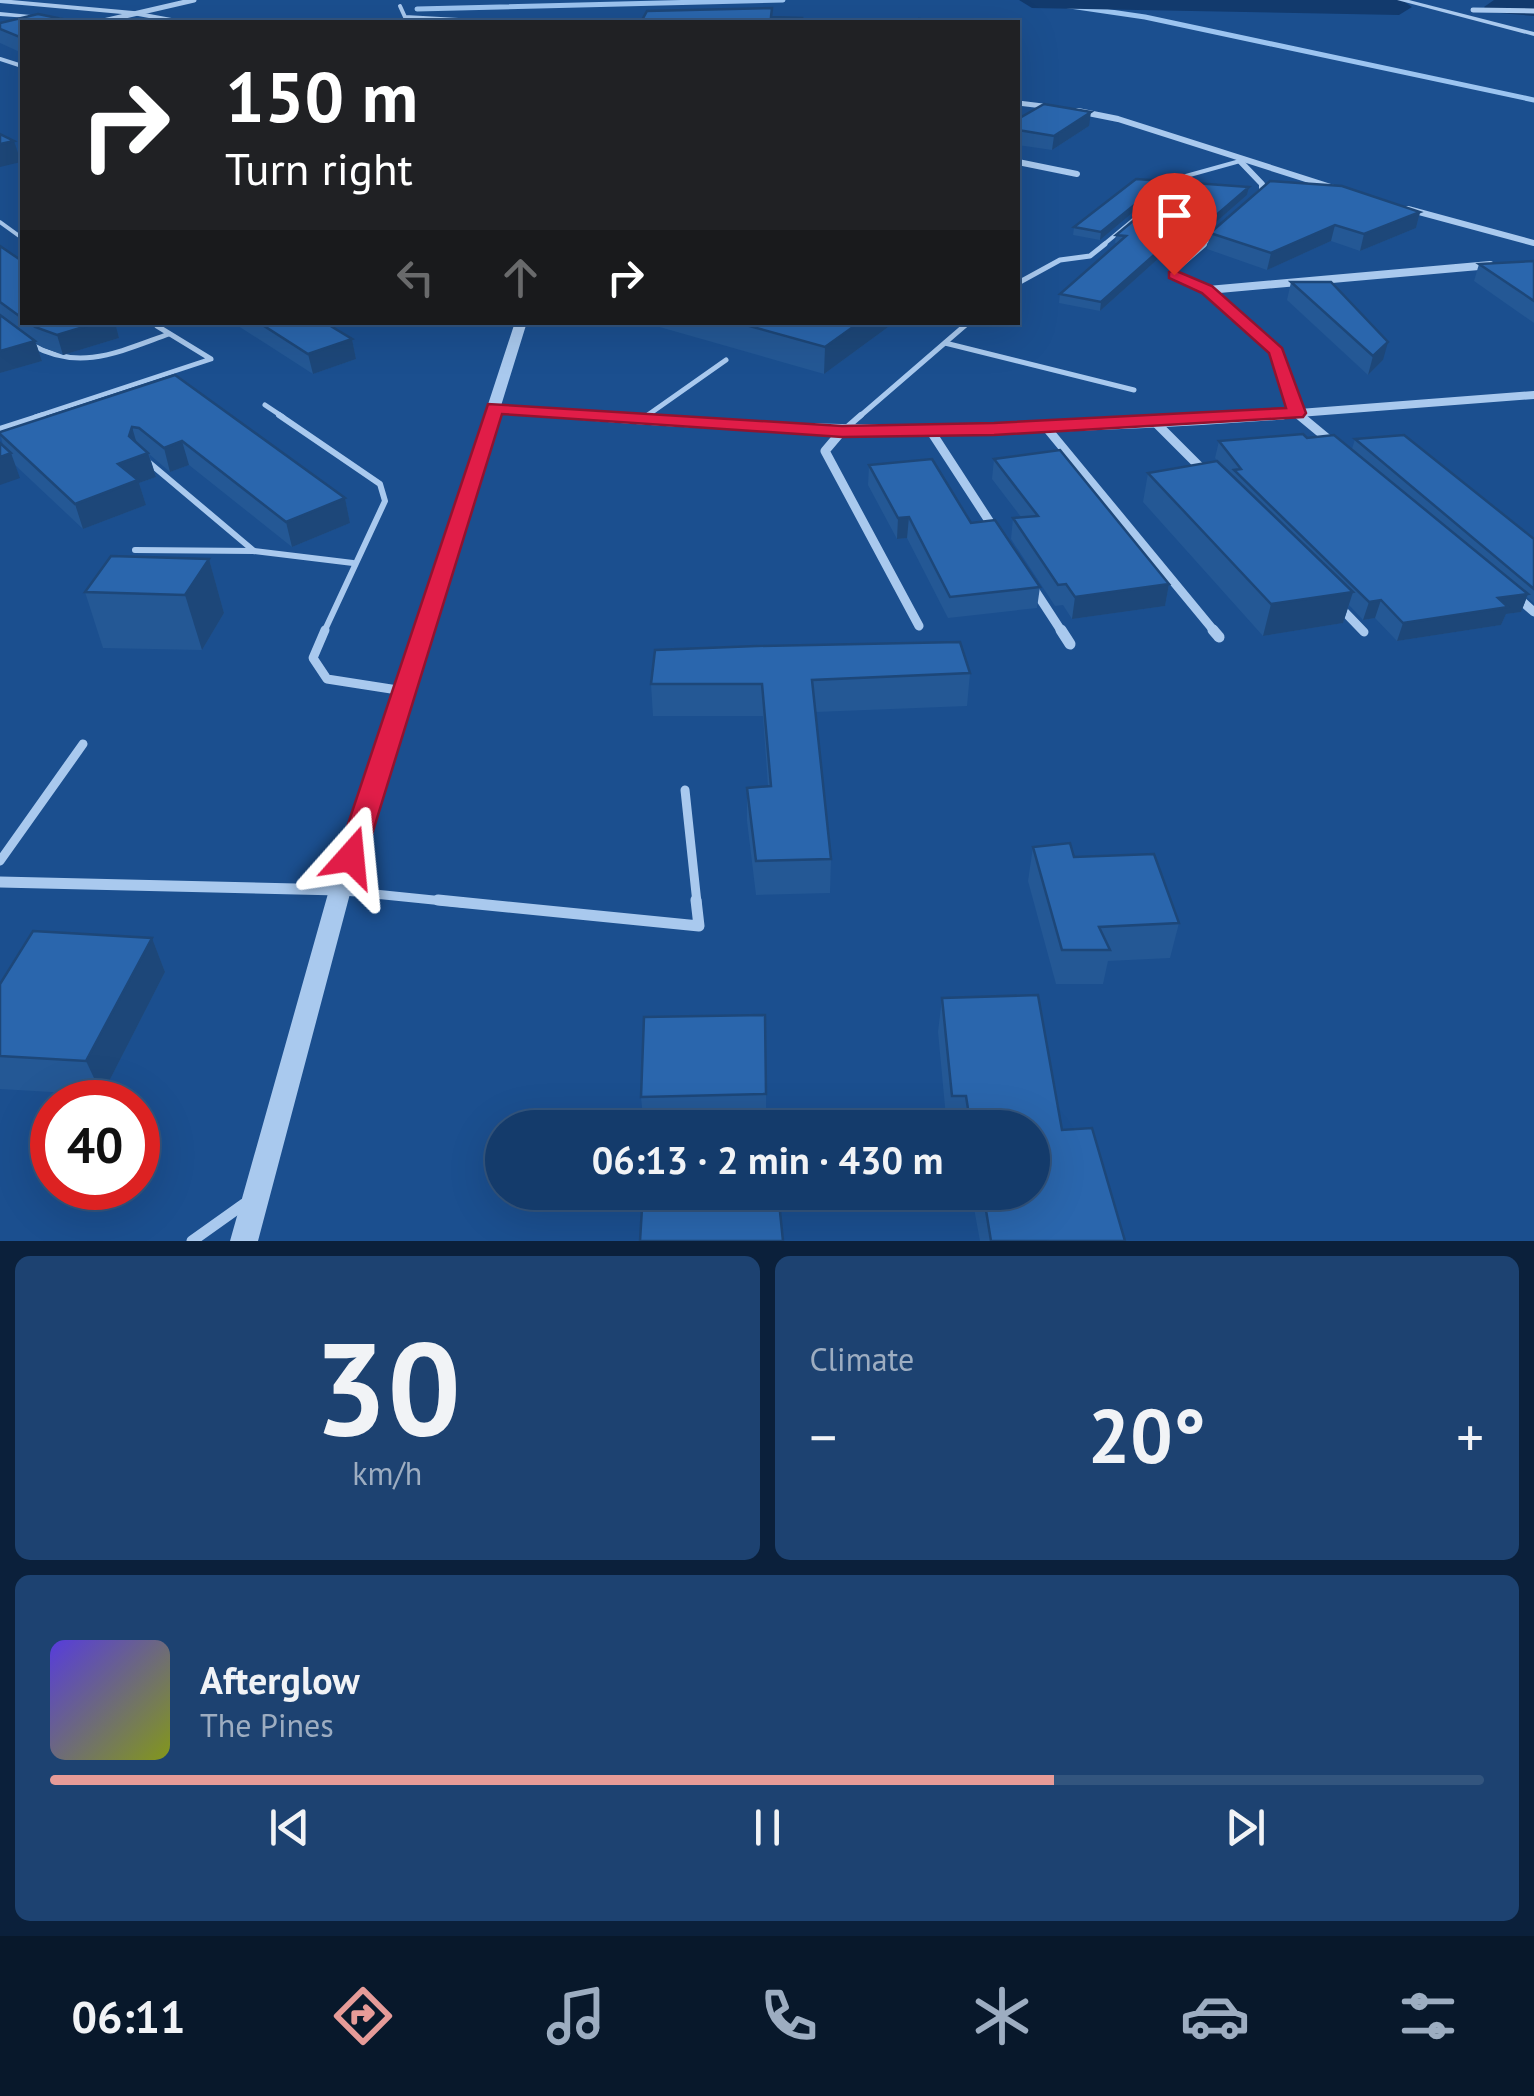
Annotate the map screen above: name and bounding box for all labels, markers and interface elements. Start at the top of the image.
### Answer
text: 150 m [225,51,418,141]
icon: right [60,60,190,190]
text: Turn right [225,139,413,197]
pin [1132,173,1217,276]
icon: arrive [1147,188,1202,243]
icon: left [388,250,443,305]
icon: ahead [493,250,548,305]
icon: right [598,250,653,305]
position arrow [299,805,403,909]
speed limit sign: 40 [30,1080,160,1210]
text: 06:13 · 2 min · 430 m [592,1135,943,1184]
text: 30 [314,1303,461,1471]
text: Climate [810,1338,914,1380]
text: 20° [1088,1387,1206,1484]
text: − [810,1401,837,1472]
text: + [1456,1401,1484,1472]
text: km/h [352,1452,422,1494]
text: Afterglow [200,1655,360,1704]
text: The Pines [200,1704,334,1746]
icon: previous [262,1800,317,1855]
icon: pause [740,1800,795,1855]
icon: next [1218,1800,1273,1855]
icon: directions [328,1981,398,2051]
icon: music [541,1981,611,2051]
icon: phone [754,1981,824,2051]
icon: climate [967,1981,1037,2051]
icon: car [1180,1981,1250,2051]
icon: filters [1393,1981,1463,2051]
text: 06:11 [71,1987,186,2045]

